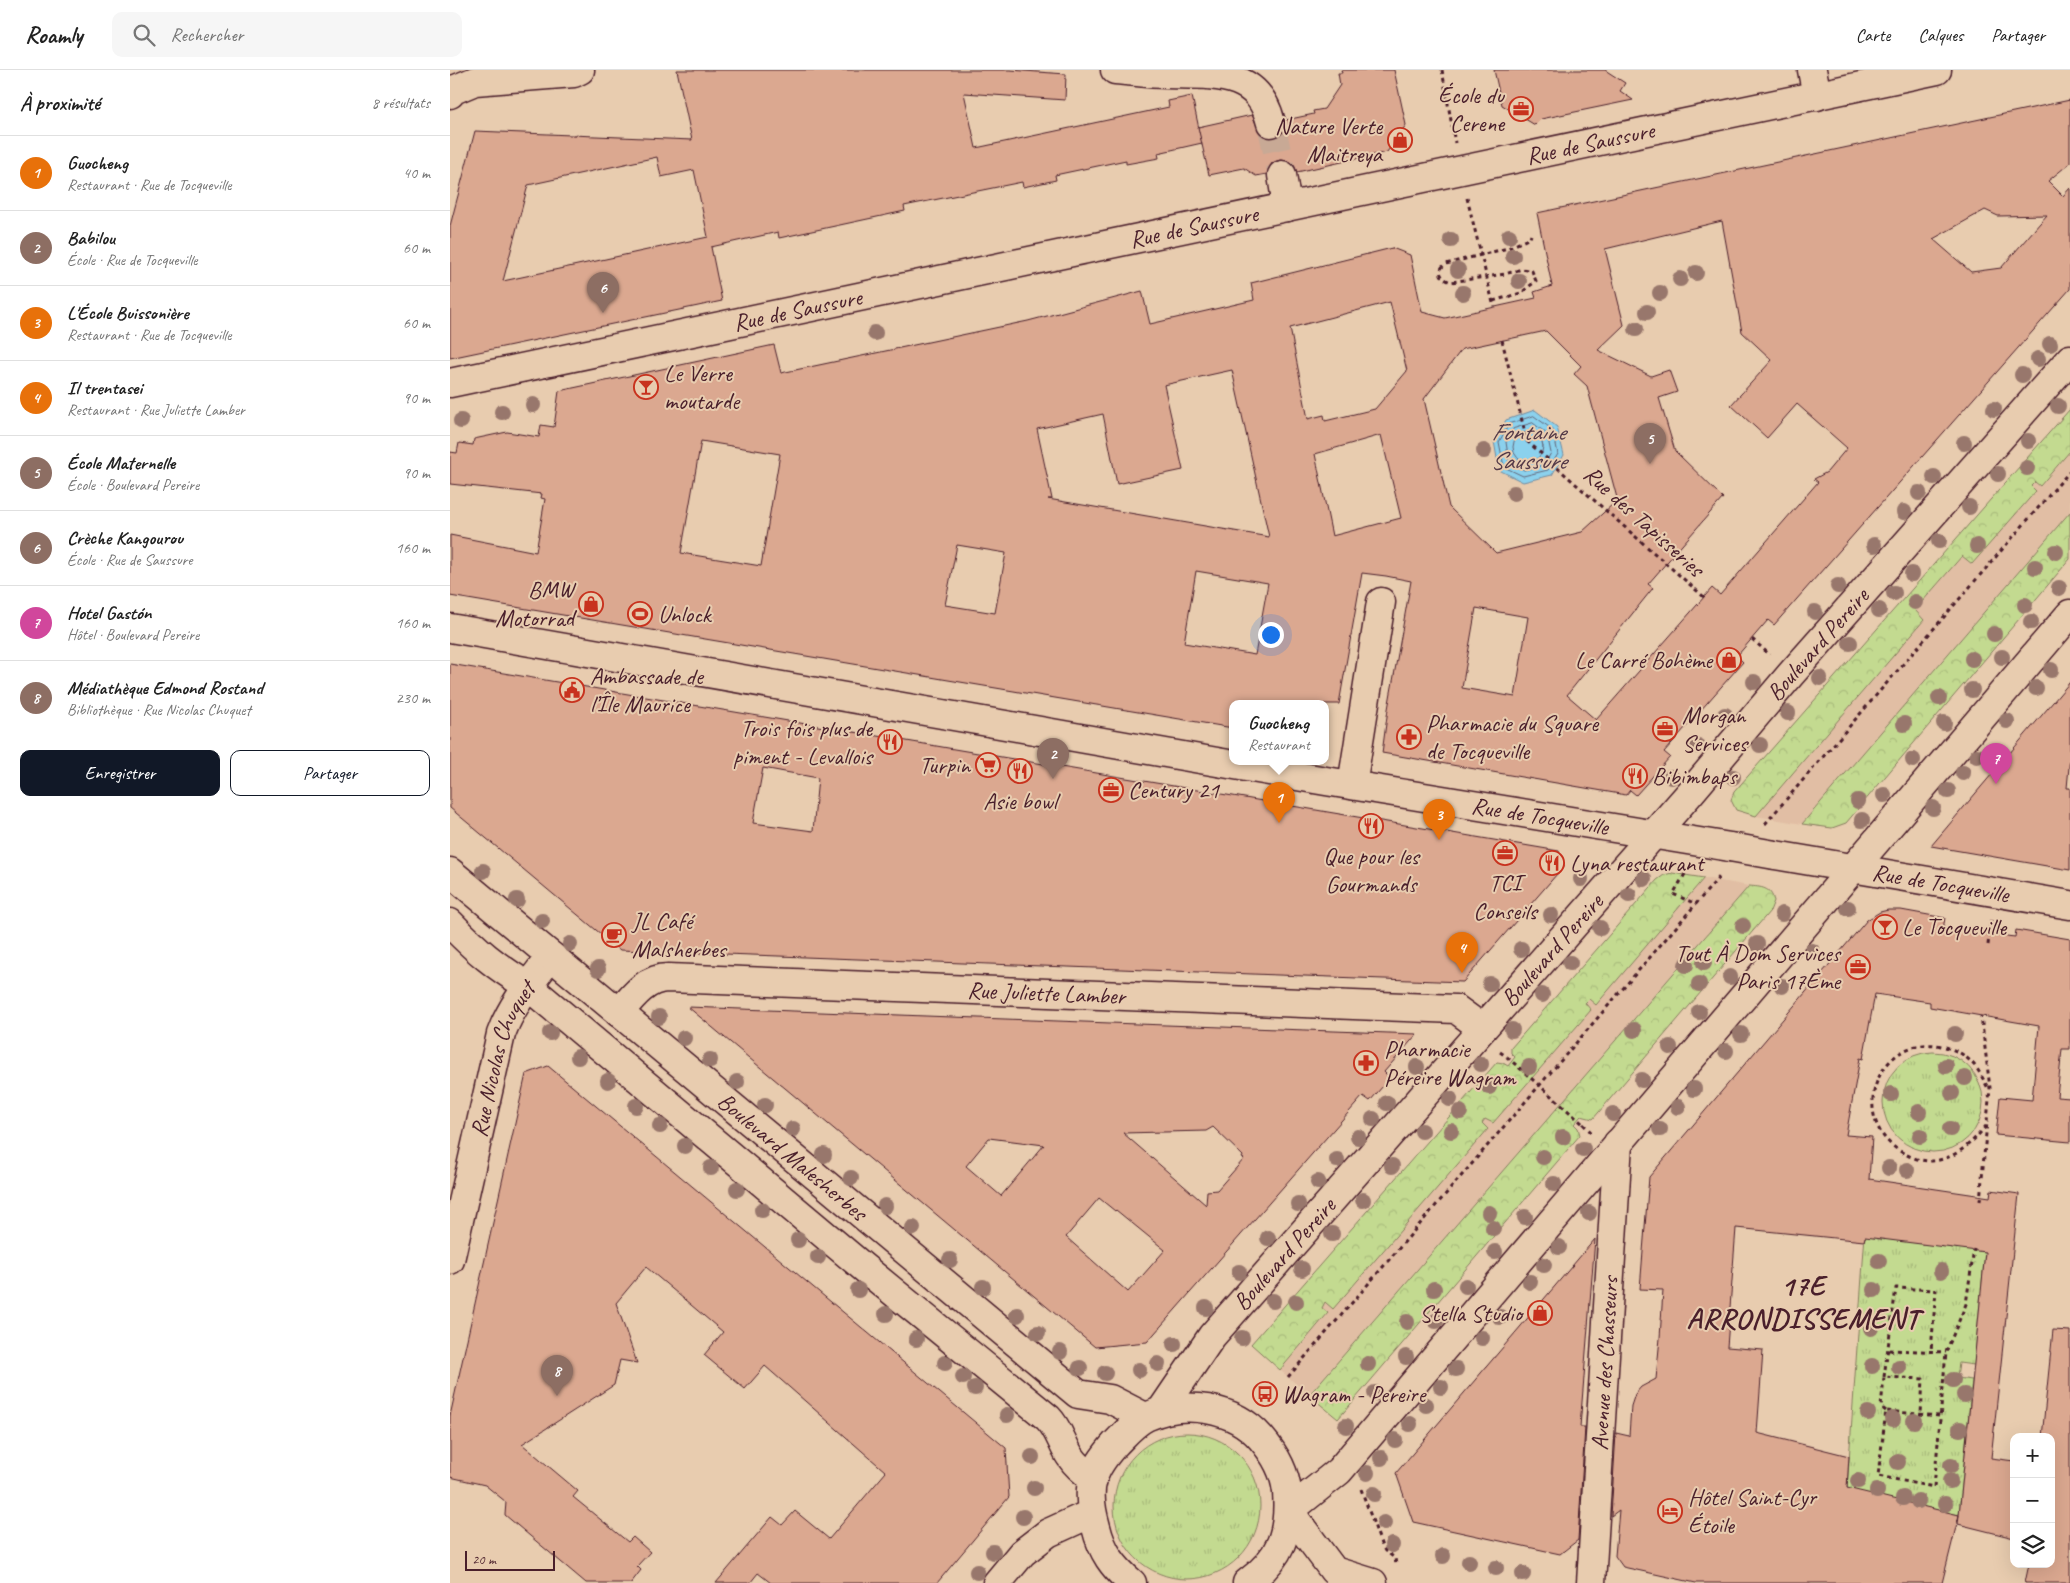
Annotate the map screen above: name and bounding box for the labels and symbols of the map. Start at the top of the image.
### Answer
place label: École du Cerene [1438,80,1506,138]
office icon: École du Cerene [1508,96,1534,122]
place label: Nature Verte Maitreya [1275,111,1384,169]
street label: Rue de Saussure [1523,114,1659,171]
shop icon: Nature Verte Maitreya [1387,127,1413,153]
street label: Rue de Saussure [1127,198,1263,255]
pin: 6 [587,272,619,313]
street label: Rue de Saussure [731,281,866,338]
place label: Le Verre moutarde [664,358,741,416]
bar icon: Le Verre moutarde [633,374,659,400]
water label: Fontaine Saussure [1490,416,1570,477]
pin: 5 [1634,423,1666,464]
street label: Rue des Tapisseries [1577,459,1713,585]
place label: BMW Motorrad [495,575,578,633]
street label: Boulevard Pereire [1760,580,1877,707]
shop icon: BMW Motorrad [578,591,604,617]
place label: Unlock [658,599,713,629]
sports icon: Unlock [627,601,653,627]
your location [1258,622,1284,648]
place label: Le Carré Bohème [1575,645,1714,675]
shop icon: Le Carré Bohème [1716,647,1742,673]
place label: Ambassade de l’Île Maurice [590,661,705,719]
public building icon: Ambassade de l’Île Maurice [559,677,585,703]
place label: Morgan Services [1682,700,1750,758]
place label: Pharmacie du Square de Tocqueville [1426,708,1600,766]
place label: Trois fois plus de piment - Levallois [733,713,875,771]
office icon: Morgan Services [1652,716,1678,742]
pharmacy icon: Pharmacie du Square de Tocqueville [1396,724,1422,750]
restaurant icon: Trois fois plus de piment - Levallois [877,729,903,755]
pin: 2 [1037,738,1069,779]
pin: 7 [1980,743,2012,784]
place label: Turpin [919,750,971,780]
supermarket icon: Turpin [975,752,1001,778]
restaurant icon: Asie bowl [1007,758,1033,784]
place label: Bibimbaps [1652,761,1738,791]
restaurant icon: Bibimbaps [1622,763,1648,789]
place label: Century 21 [1128,775,1220,805]
office icon: Century 21 [1098,777,1124,803]
pin: 1 [1263,782,1295,823]
place label: Asie bowl [983,786,1061,816]
street label: Rue de Tocqueville [1469,790,1613,842]
pin: 3 [1423,799,1455,840]
restaurant icon: Que pour les Gourmands [1358,813,1384,839]
office icon: TCI Conseils [1492,840,1518,866]
place label: Que pour les Gourmands [1323,841,1422,899]
place label: Lyna restaurant [1570,848,1705,878]
restaurant icon: Lyna restaurant [1539,850,1565,876]
street label: Rue de Tocqueville [1870,857,2013,910]
place label: TCI Conseils [1473,868,1539,926]
street label: Boulevard Pereire [1494,886,1611,1013]
place label: JL Café Malsherbes [631,906,728,964]
place label: Le Tocqueville [1902,912,2008,942]
bar icon: Le Tocqueville [1872,914,1898,940]
cafe icon: JL Café Malsherbes [601,922,627,948]
pin: 4 [1446,932,1478,973]
place label: Tout À Dom Services Paris 17Ème [1675,938,1842,996]
office icon: Tout À Dom Services Paris 17Ème [1845,954,1871,980]
street label: Rue Nicolas Chuquet [463,973,543,1140]
street label: Rue Juliette Lamber [967,975,1128,1011]
place label: Pharmacie Péreire Wagram [1384,1034,1517,1092]
pharmacy icon: Pharmacie Péreire Wagram [1353,1050,1379,1076]
street label: Boulevard Malesherbes [711,1086,875,1229]
street label: Boulevard Pereire [1227,1190,1343,1317]
district label: 17E ARRONDISSEMENT [1686,1267,1925,1337]
street label: Avenue des Chasseurs [1584,1274,1625,1451]
place label: Stella Studio [1419,1298,1525,1328]
shop icon: Stella Studio [1527,1300,1553,1326]
pin: 8 [541,1355,573,1396]
place label: Wagram - Pereire [1282,1379,1427,1409]
bus stop icon: Wagram - Pereire [1252,1381,1278,1407]
place label: Hôtel Saint-Cyr Étoile [1688,1482,1818,1540]
hotel icon: Hôtel Saint-Cyr Étoile [1657,1498,1683,1524]
scale bar [465,1548,555,1571]

